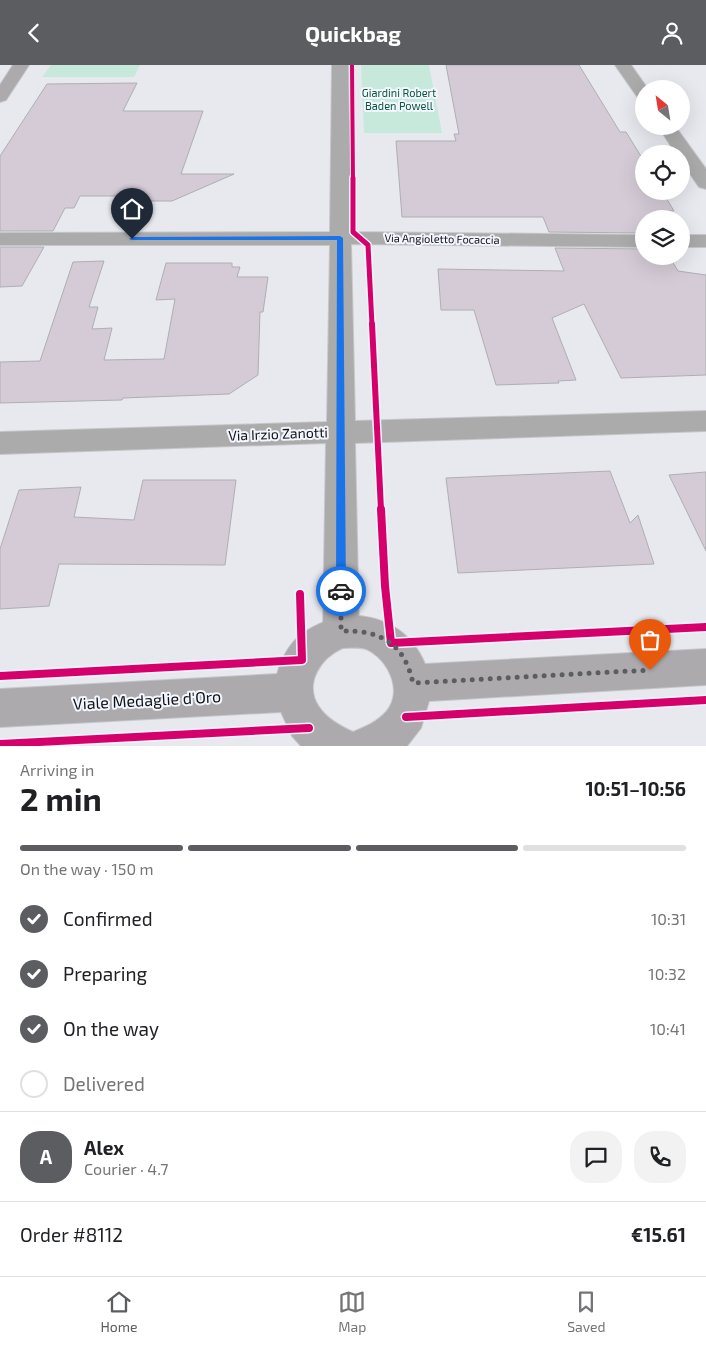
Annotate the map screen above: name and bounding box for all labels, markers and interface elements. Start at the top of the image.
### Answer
icon: back [20,19,48,47]
icon: person [658,19,686,47]
text: Quickbag [305,20,401,46]
north arrow [635,80,690,135]
map controls [635,80,690,265]
park label: Giardini Robert Baden Powell [362,86,436,112]
button: locate [635,145,690,200]
pin [111,188,153,239]
icon: home [118,195,146,223]
button: layers [635,210,690,265]
street label: Via Angioletto Focaccia [384,231,500,246]
street label: Via Irzio Zanotti [228,423,328,444]
courier [316,566,366,616]
icon: car [327,577,355,605]
pin [629,619,671,670]
icon: bag [636,626,664,654]
street label: Viale Medaglie d'Oro [72,686,222,713]
text: Arriving in [20,760,94,779]
text: 10:51–10:56 [585,777,686,800]
text: 2 min [20,779,102,817]
text: On the way · 150 m [20,859,154,878]
icon: check [20,905,48,933]
text: Confirmed [63,907,153,930]
text: 10:31 [651,909,686,928]
icon: check [20,960,48,988]
text: Preparing [63,962,147,985]
text: 10:32 [648,964,686,983]
icon: check [20,1015,48,1043]
text: On the way [63,1017,159,1040]
text: 10:41 [650,1019,686,1038]
text: Delivered [63,1072,145,1095]
button: chat [570,1131,622,1183]
button: phone [634,1131,686,1183]
text: Alex [84,1136,124,1159]
text: A [40,1145,52,1168]
text: Courier · 4.7 [84,1159,168,1178]
text: Order #8112 [20,1223,123,1246]
text: €15.61 [631,1223,686,1246]
tab: Home [100,1288,137,1335]
tab: Map [338,1288,366,1335]
tab: Saved [567,1288,606,1335]

